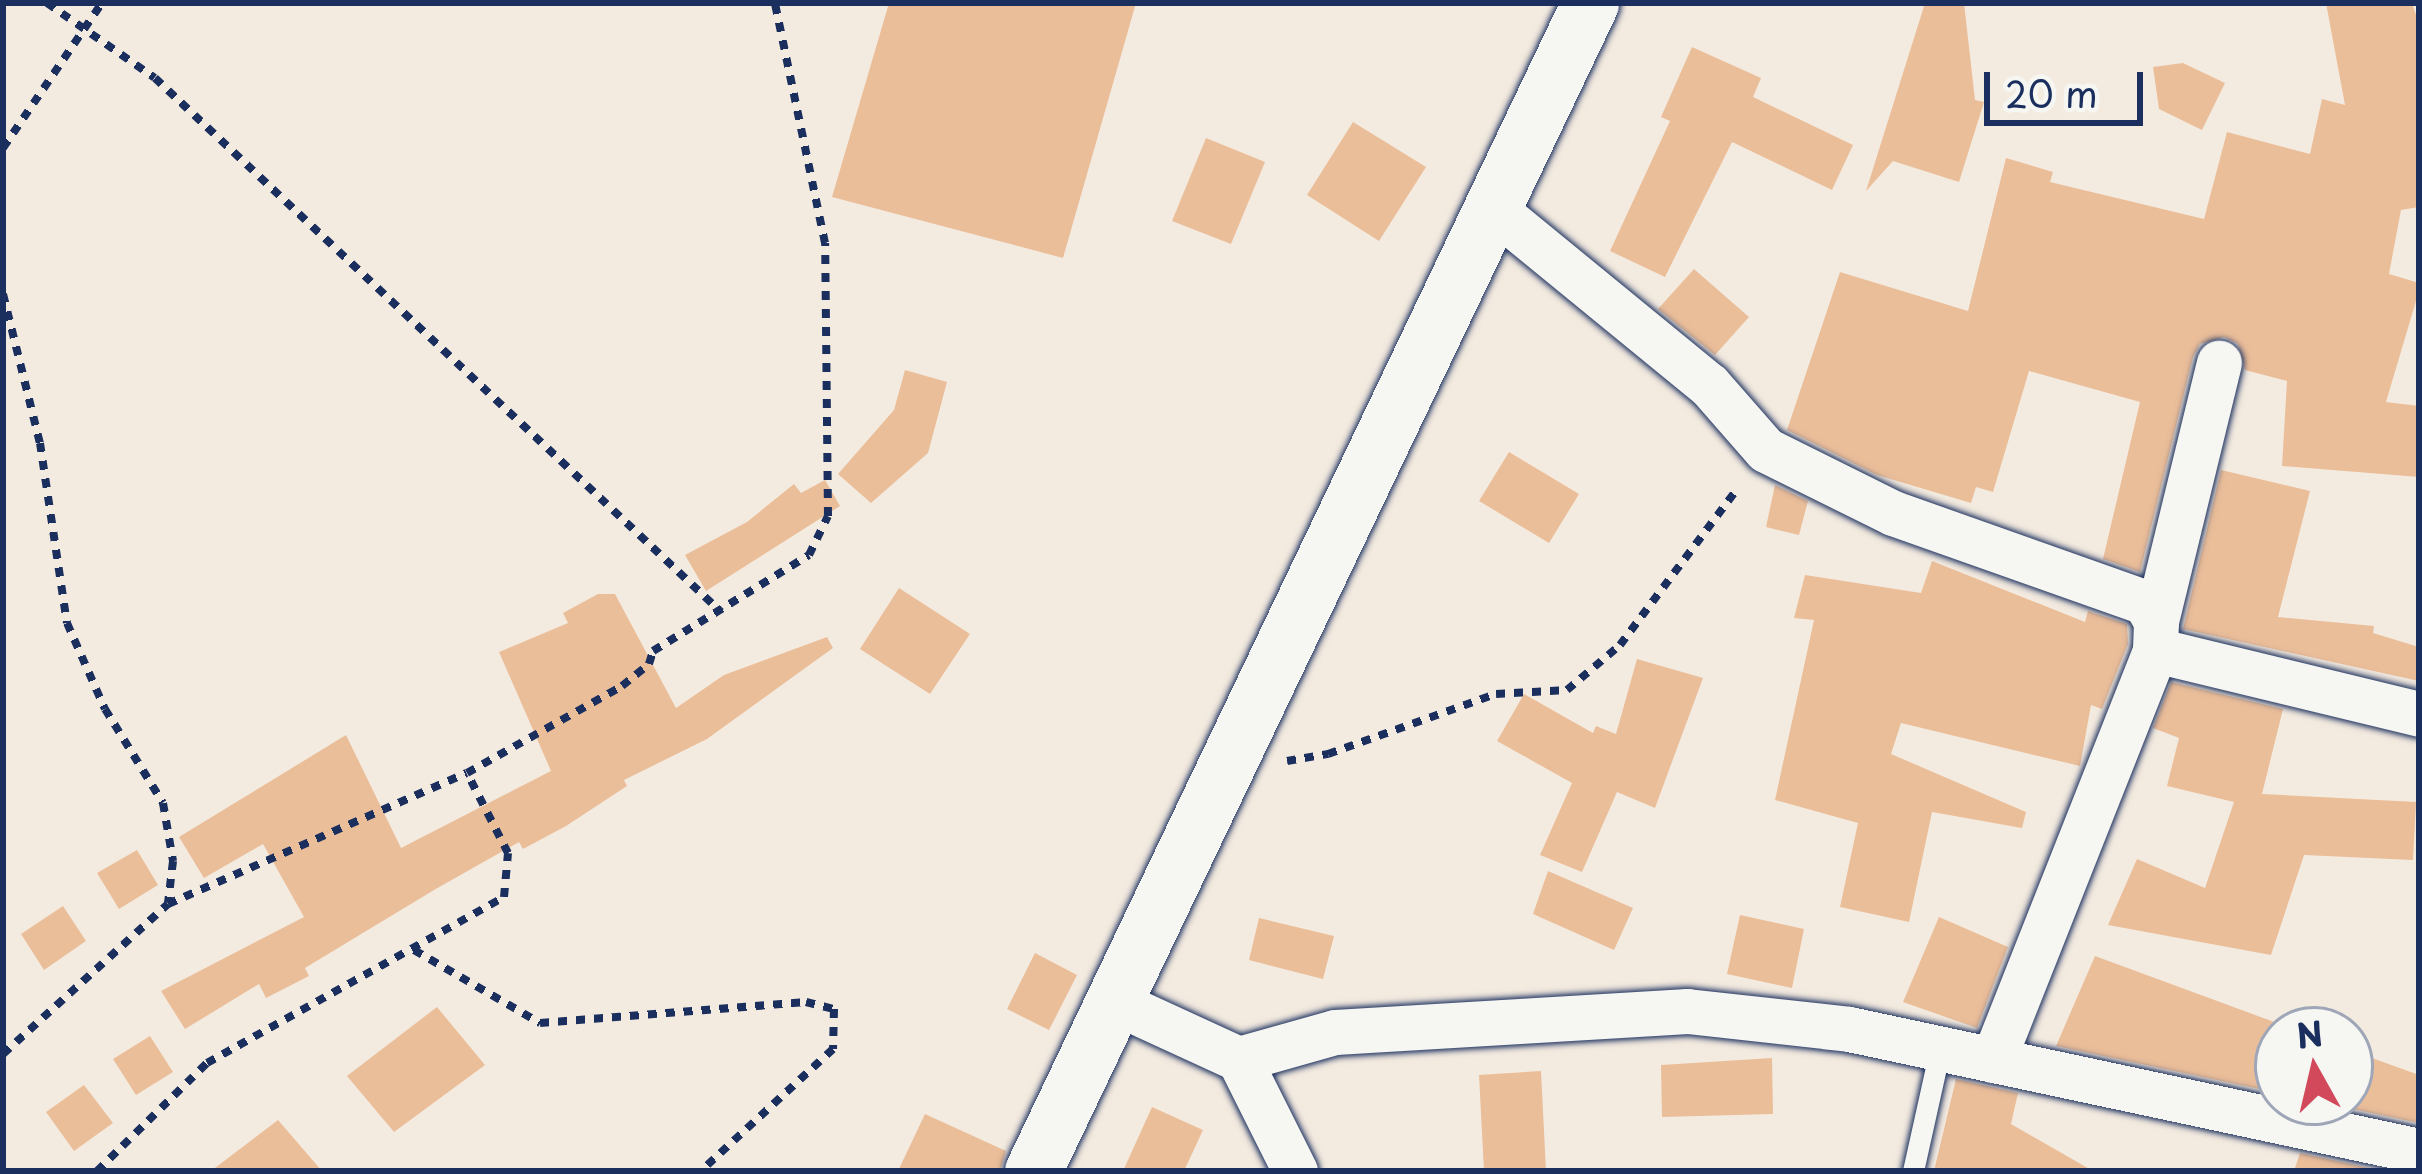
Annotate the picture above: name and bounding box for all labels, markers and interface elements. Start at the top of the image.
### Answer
scale bar [1990,48,2149,122]
text: 20 m [2005,66,2098,120]
north arrow [2254,1006,2374,1126]
text: N [2293,1007,2326,1060]

